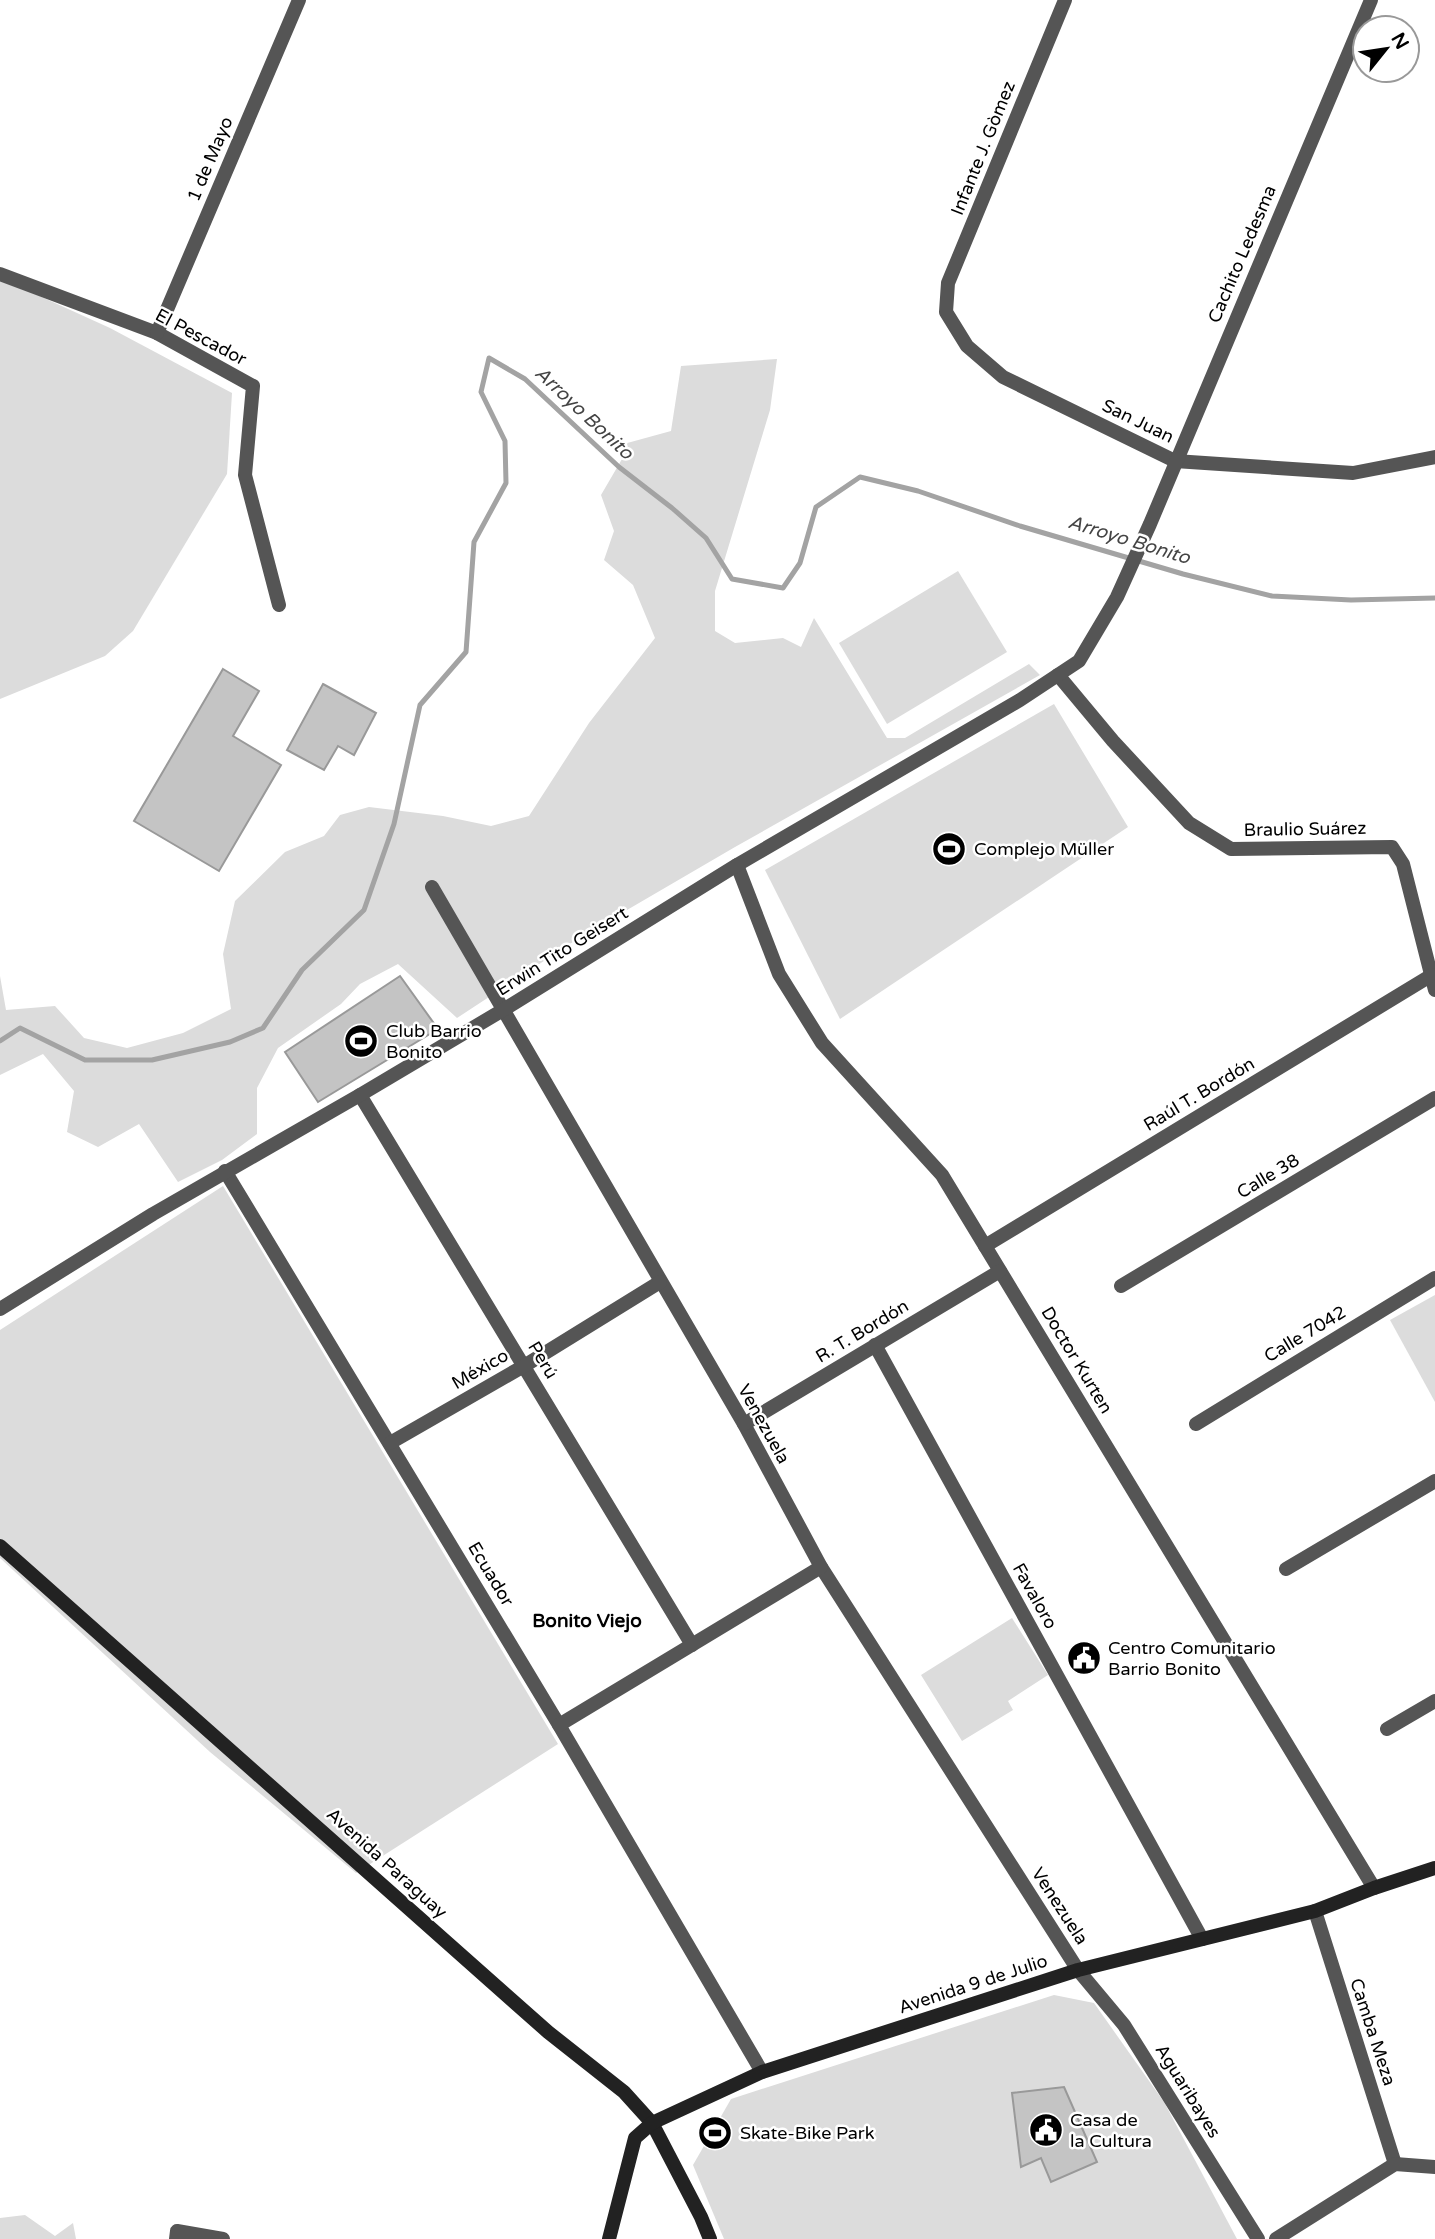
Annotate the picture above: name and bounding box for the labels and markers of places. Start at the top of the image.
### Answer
sports icon: Complejo Müller [930,830,968,868]
place label: Complejo Müller [974,838,1114,860]
place label: Club Barrio Bonito [386,1020,482,1063]
sports icon: Club Barrio Bonito [342,1022,380,1060]
place label: Centro Comunitario Barrio Bonito [1108,1637,1276,1680]
public building icon: Centro Comunitario Barrio Bonito [1065,1639,1103,1677]
place label: Casa de la Cultura [1070,2109,1152,2152]
public building icon: Casa de la Cultura [1027,2111,1065,2149]
sports icon: Skate-Bike Park [696,2114,734,2152]
place label: Skate-Bike Park [740,2122,875,2144]

